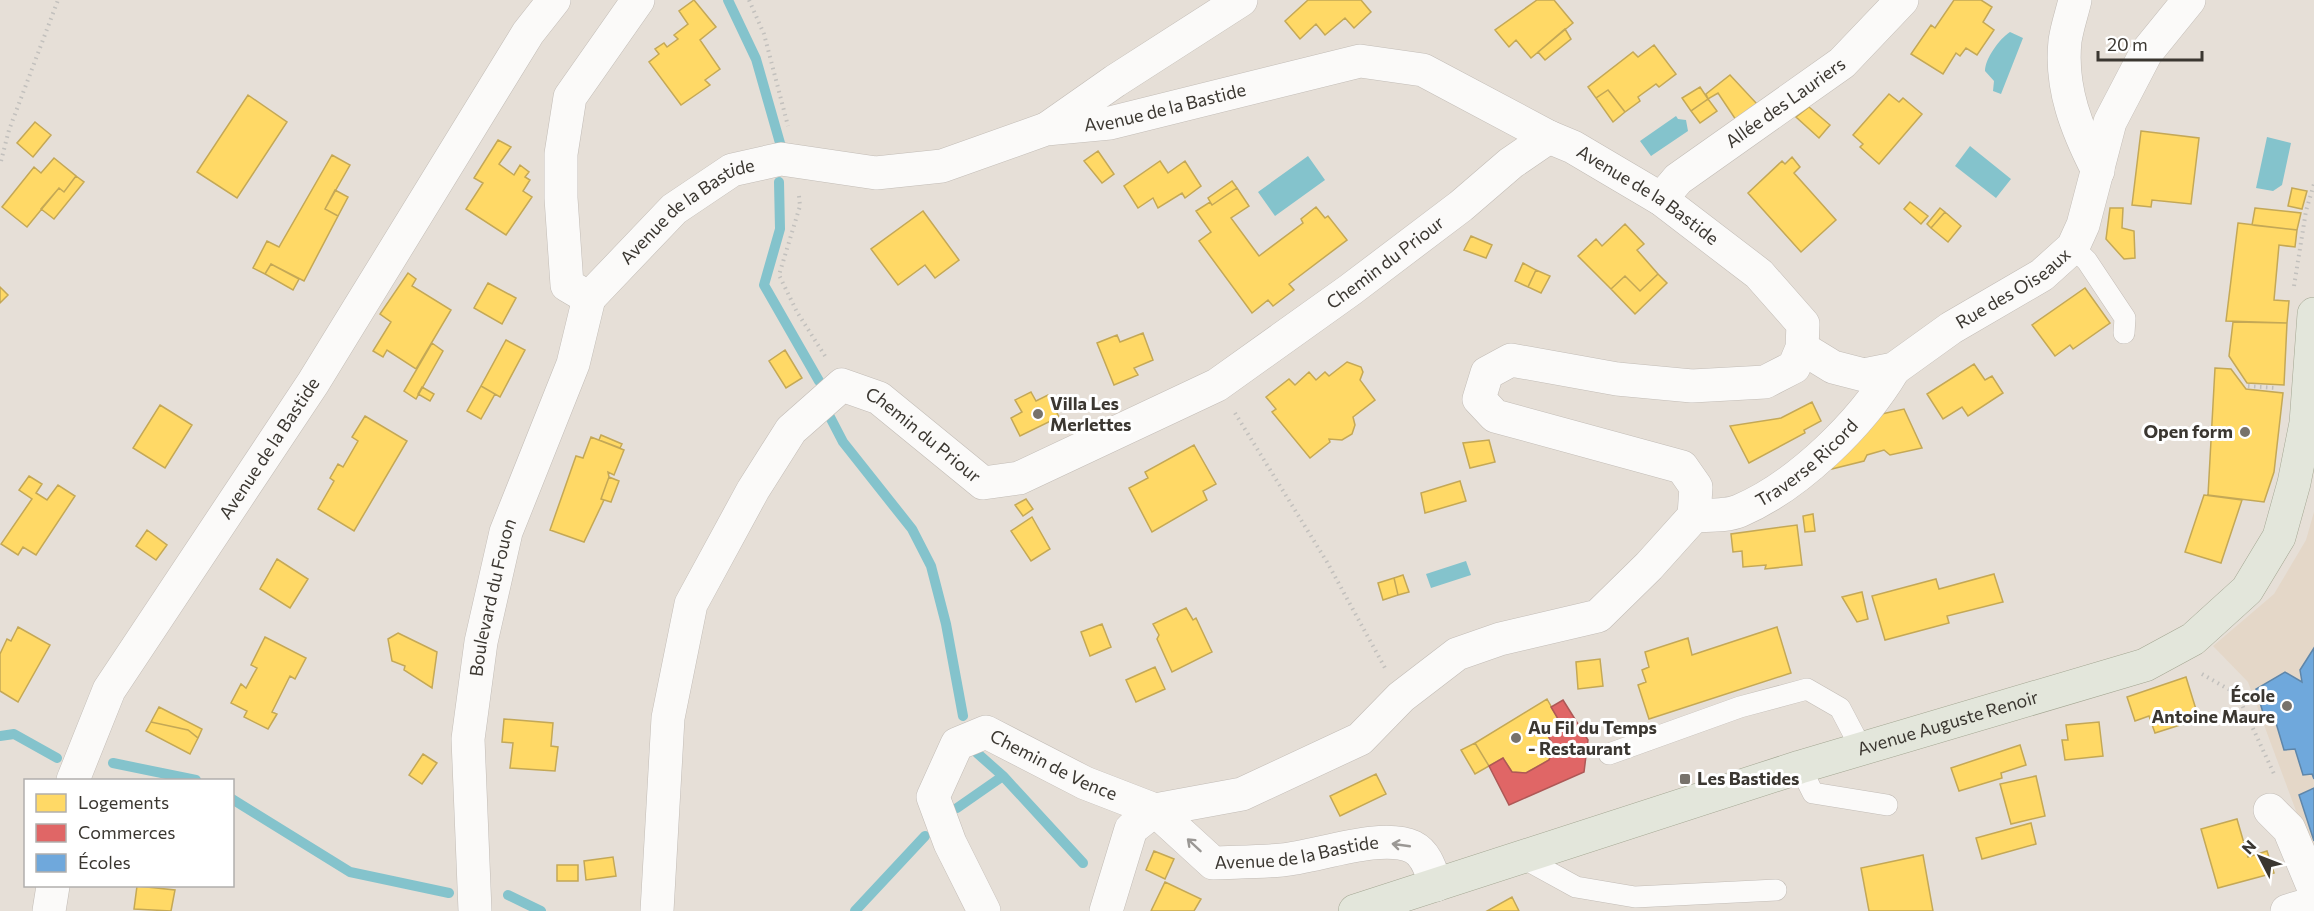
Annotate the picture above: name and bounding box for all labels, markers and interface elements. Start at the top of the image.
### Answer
scale bar [2098,24,2202,62]
text: 20 m [2107,33,2148,55]
street label: Allée des Lauriers [1721,52,1849,152]
street label: Avenue de la Bastide [1083,78,1248,135]
street label: Avenue de la Bastide [1573,140,1723,249]
street label: Avenue de la Bastide [615,153,756,268]
street label: Chemin du Priour [1322,211,1448,313]
street label: Rue des Oiseaux [1951,242,2075,333]
street label: Avenue de la Bastide [214,373,324,523]
street label: Chemin du Priour [863,382,986,487]
place label: Villa Les Merlettes [1050,392,1131,435]
marker: Villa Les Merlettes [1031,407,1045,421]
street label: Traverse Ricord [1751,414,1862,511]
place label: Open form [2143,420,2233,442]
marker: Open form [2238,425,2252,439]
street label: Boulevard du Fouon [465,515,520,678]
place label: École Antoine Maure [2151,684,2275,727]
street label: Avenue Auguste Renoir [1854,685,2041,759]
marker: École Antoine Maure [2280,699,2294,713]
place label: Au Fil du Temps - Restaurant [1528,716,1657,759]
street label: Chemin de Vence [987,724,1121,804]
marker: Au Fil du Temps - Restaurant [1509,731,1523,745]
place label: Les Bastides [1697,767,1799,789]
marker: Les Bastides [1678,772,1692,786]
legend [24,779,234,887]
text: Logements [78,791,169,813]
text: Commerces [78,821,175,843]
north arrow [2230,827,2290,887]
street label: Avenue de la Bastide [1214,831,1380,873]
text: N [2237,836,2260,857]
one-way arrow [1186,838,1201,852]
one-way arrow [1392,840,1411,851]
text: Écoles [78,851,131,873]

